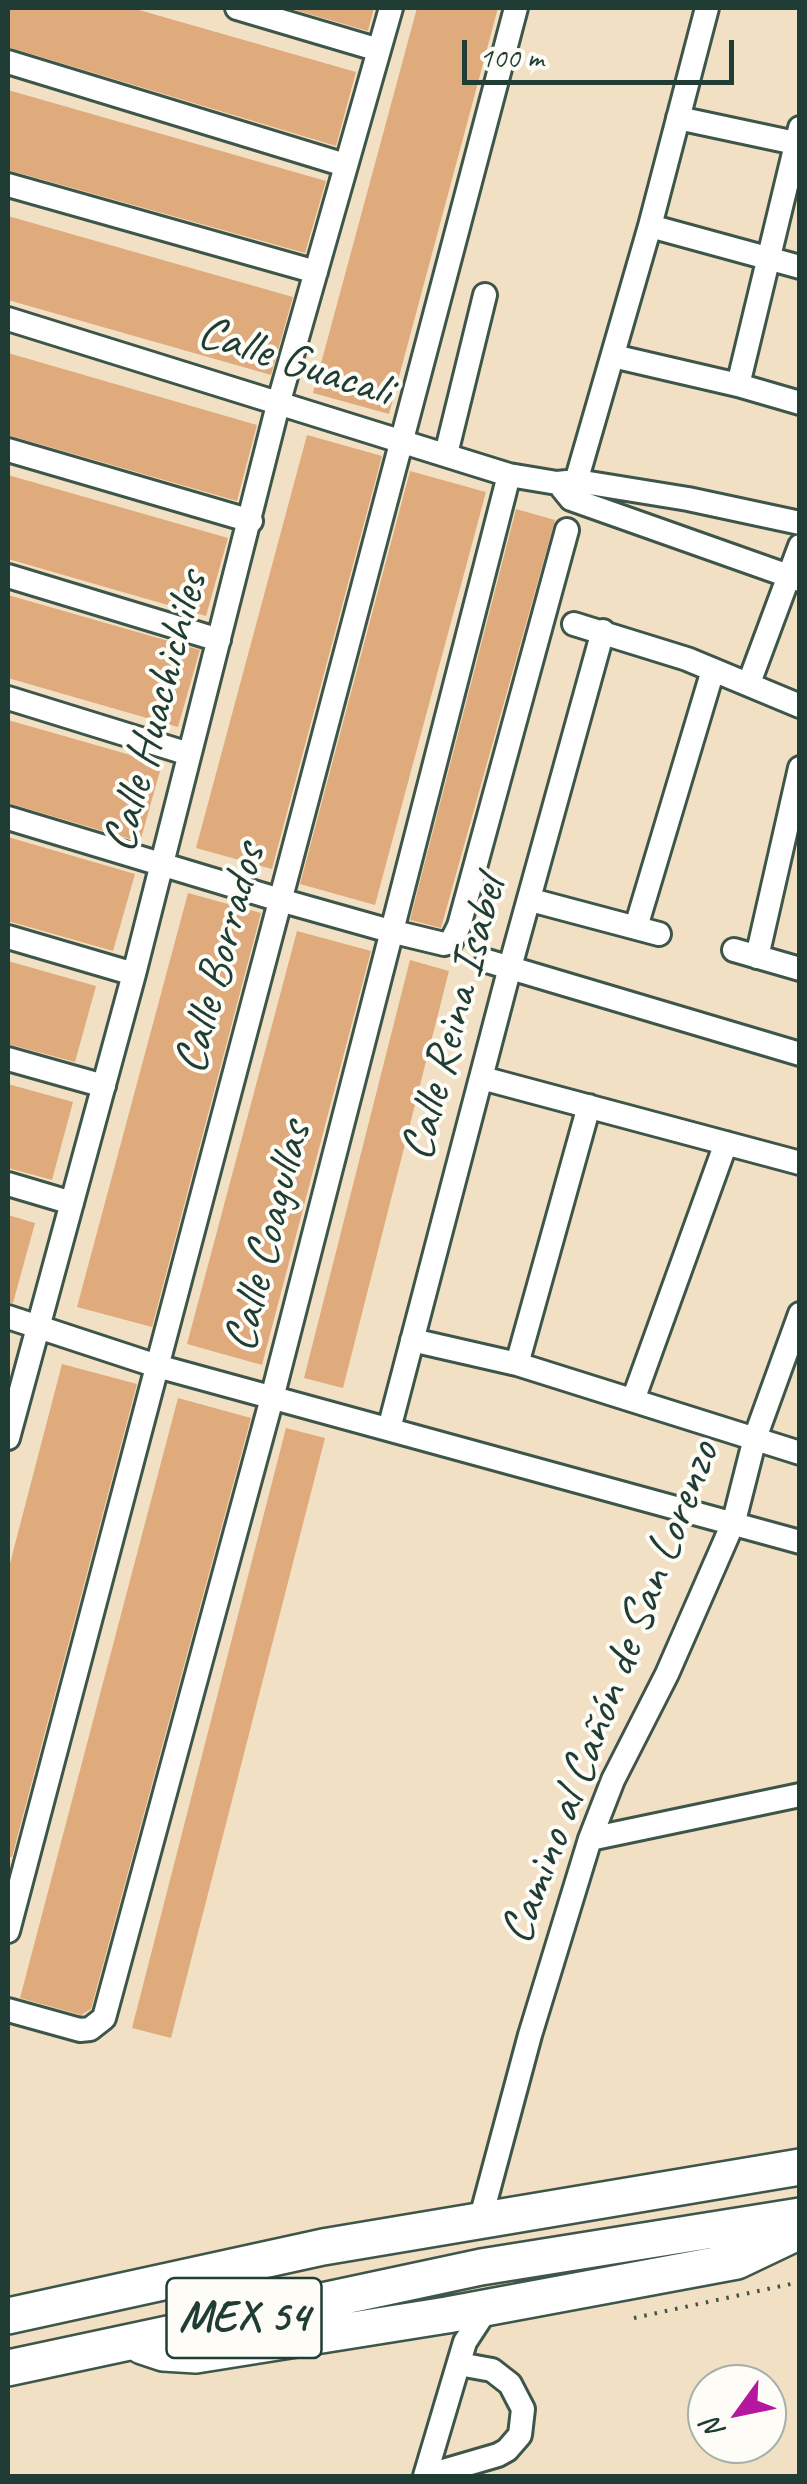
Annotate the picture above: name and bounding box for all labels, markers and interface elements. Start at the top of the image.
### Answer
scale bar [467,20,740,82]
text: 100 m [479,38,544,76]
street label: Calle Guacali [190,305,400,421]
street label: Calle Huachichiles [92,565,222,859]
street label: Calle Borrados [163,838,279,1080]
street label: Calle Reina Isabel [390,871,520,1167]
street label: Calle Coagullas [213,1116,325,1358]
street label: Camino al Cañón de San Lorenzo [489,1434,733,1952]
road number: MEX 54 [166,2278,322,2358]
north arrow [687,2364,787,2464]
text: N [694,2413,732,2446]

